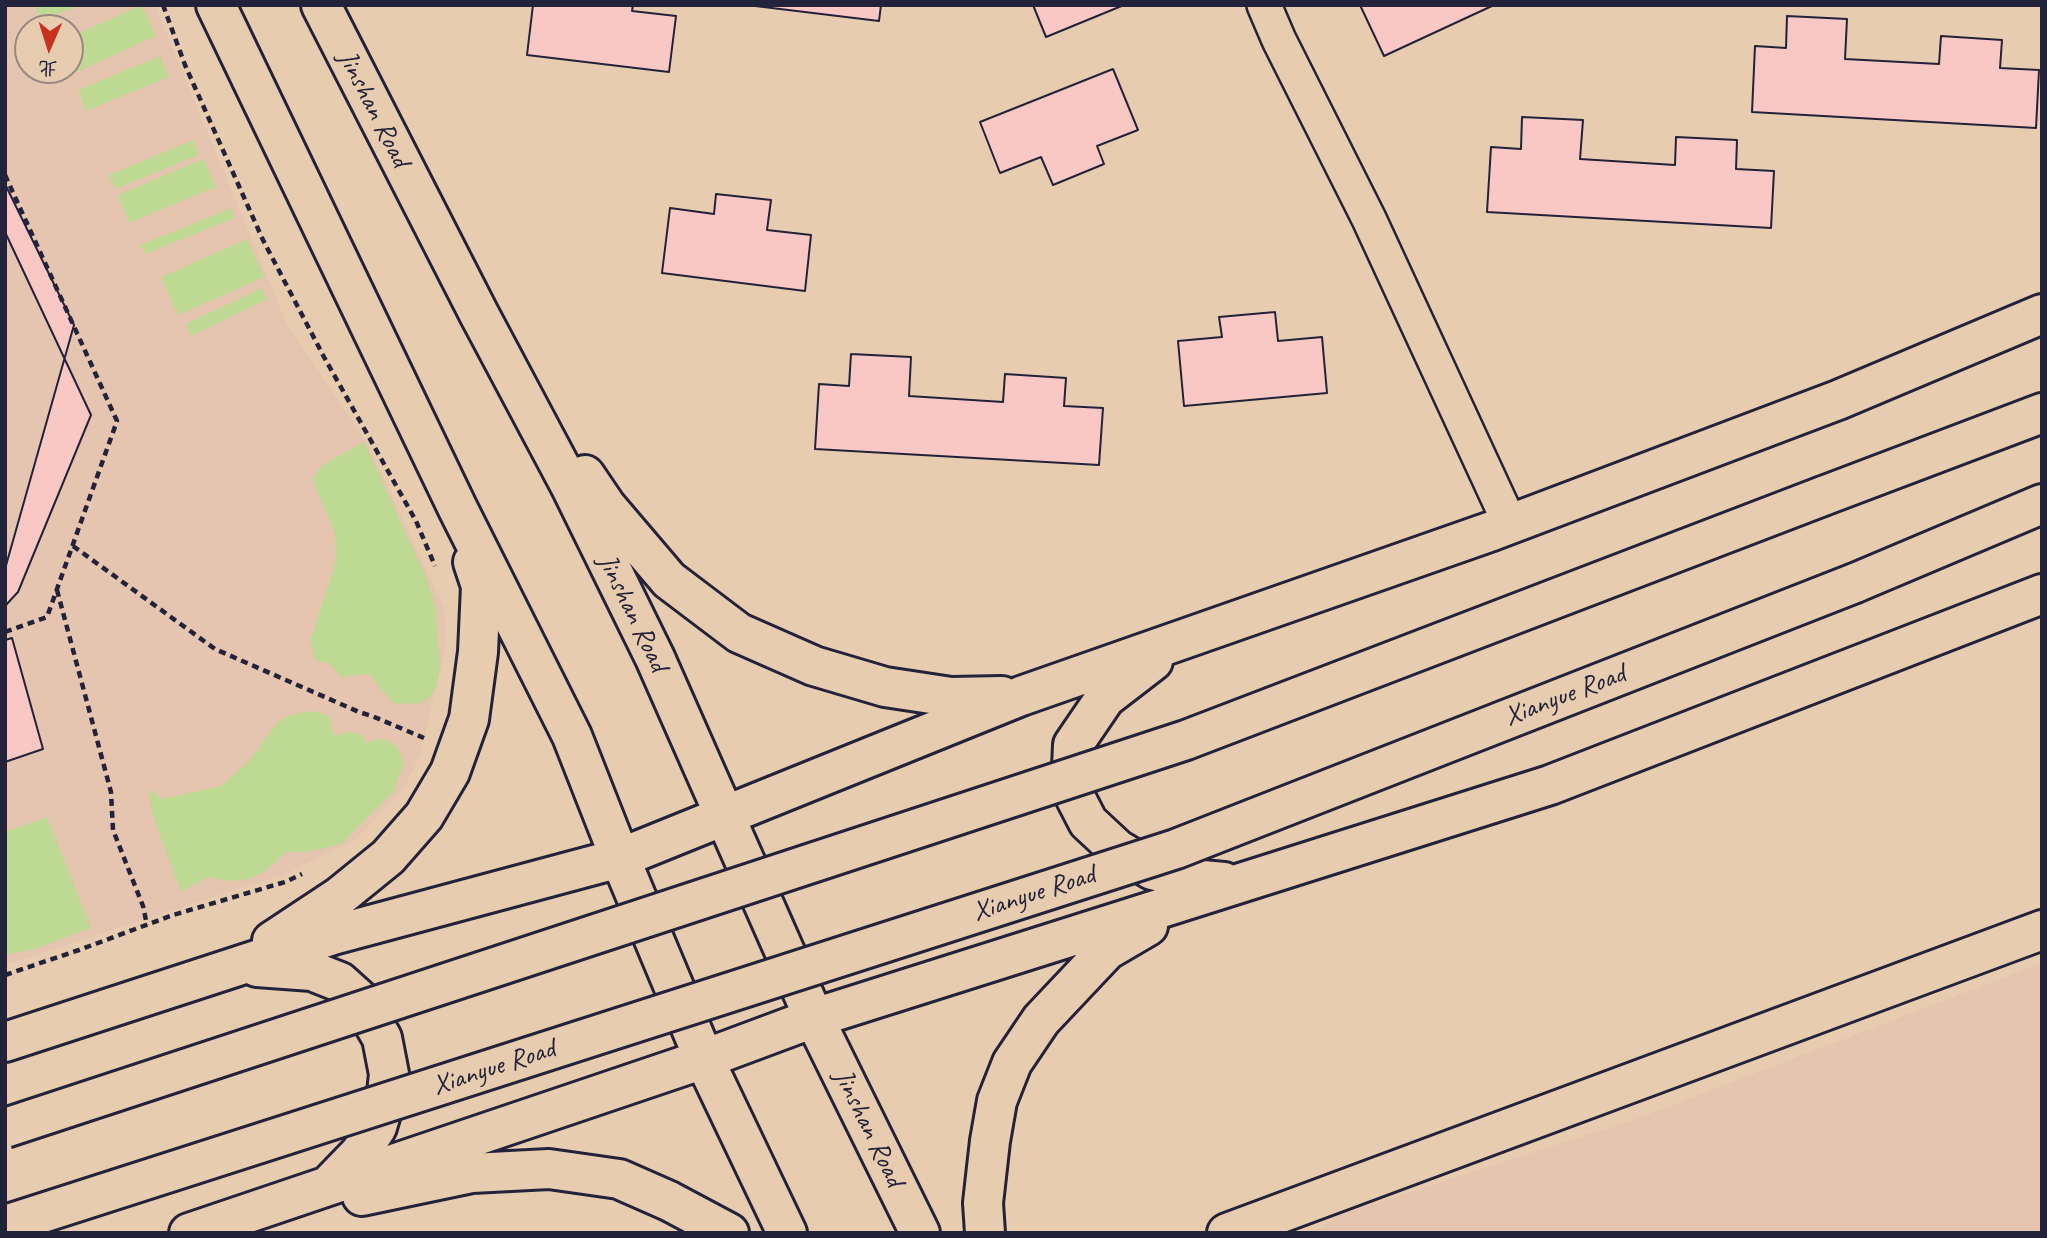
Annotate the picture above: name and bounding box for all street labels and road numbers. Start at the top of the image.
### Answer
street label: Jinshan Road [329,45,417,173]
street label: Jinshan Road [589,549,675,677]
street label: Xianyue Road [1500,658,1630,734]
street label: Xianyue Road [969,858,1099,930]
street label: Xianyue Road [429,1032,559,1104]
street label: Jinshan Road [825,1064,911,1192]

